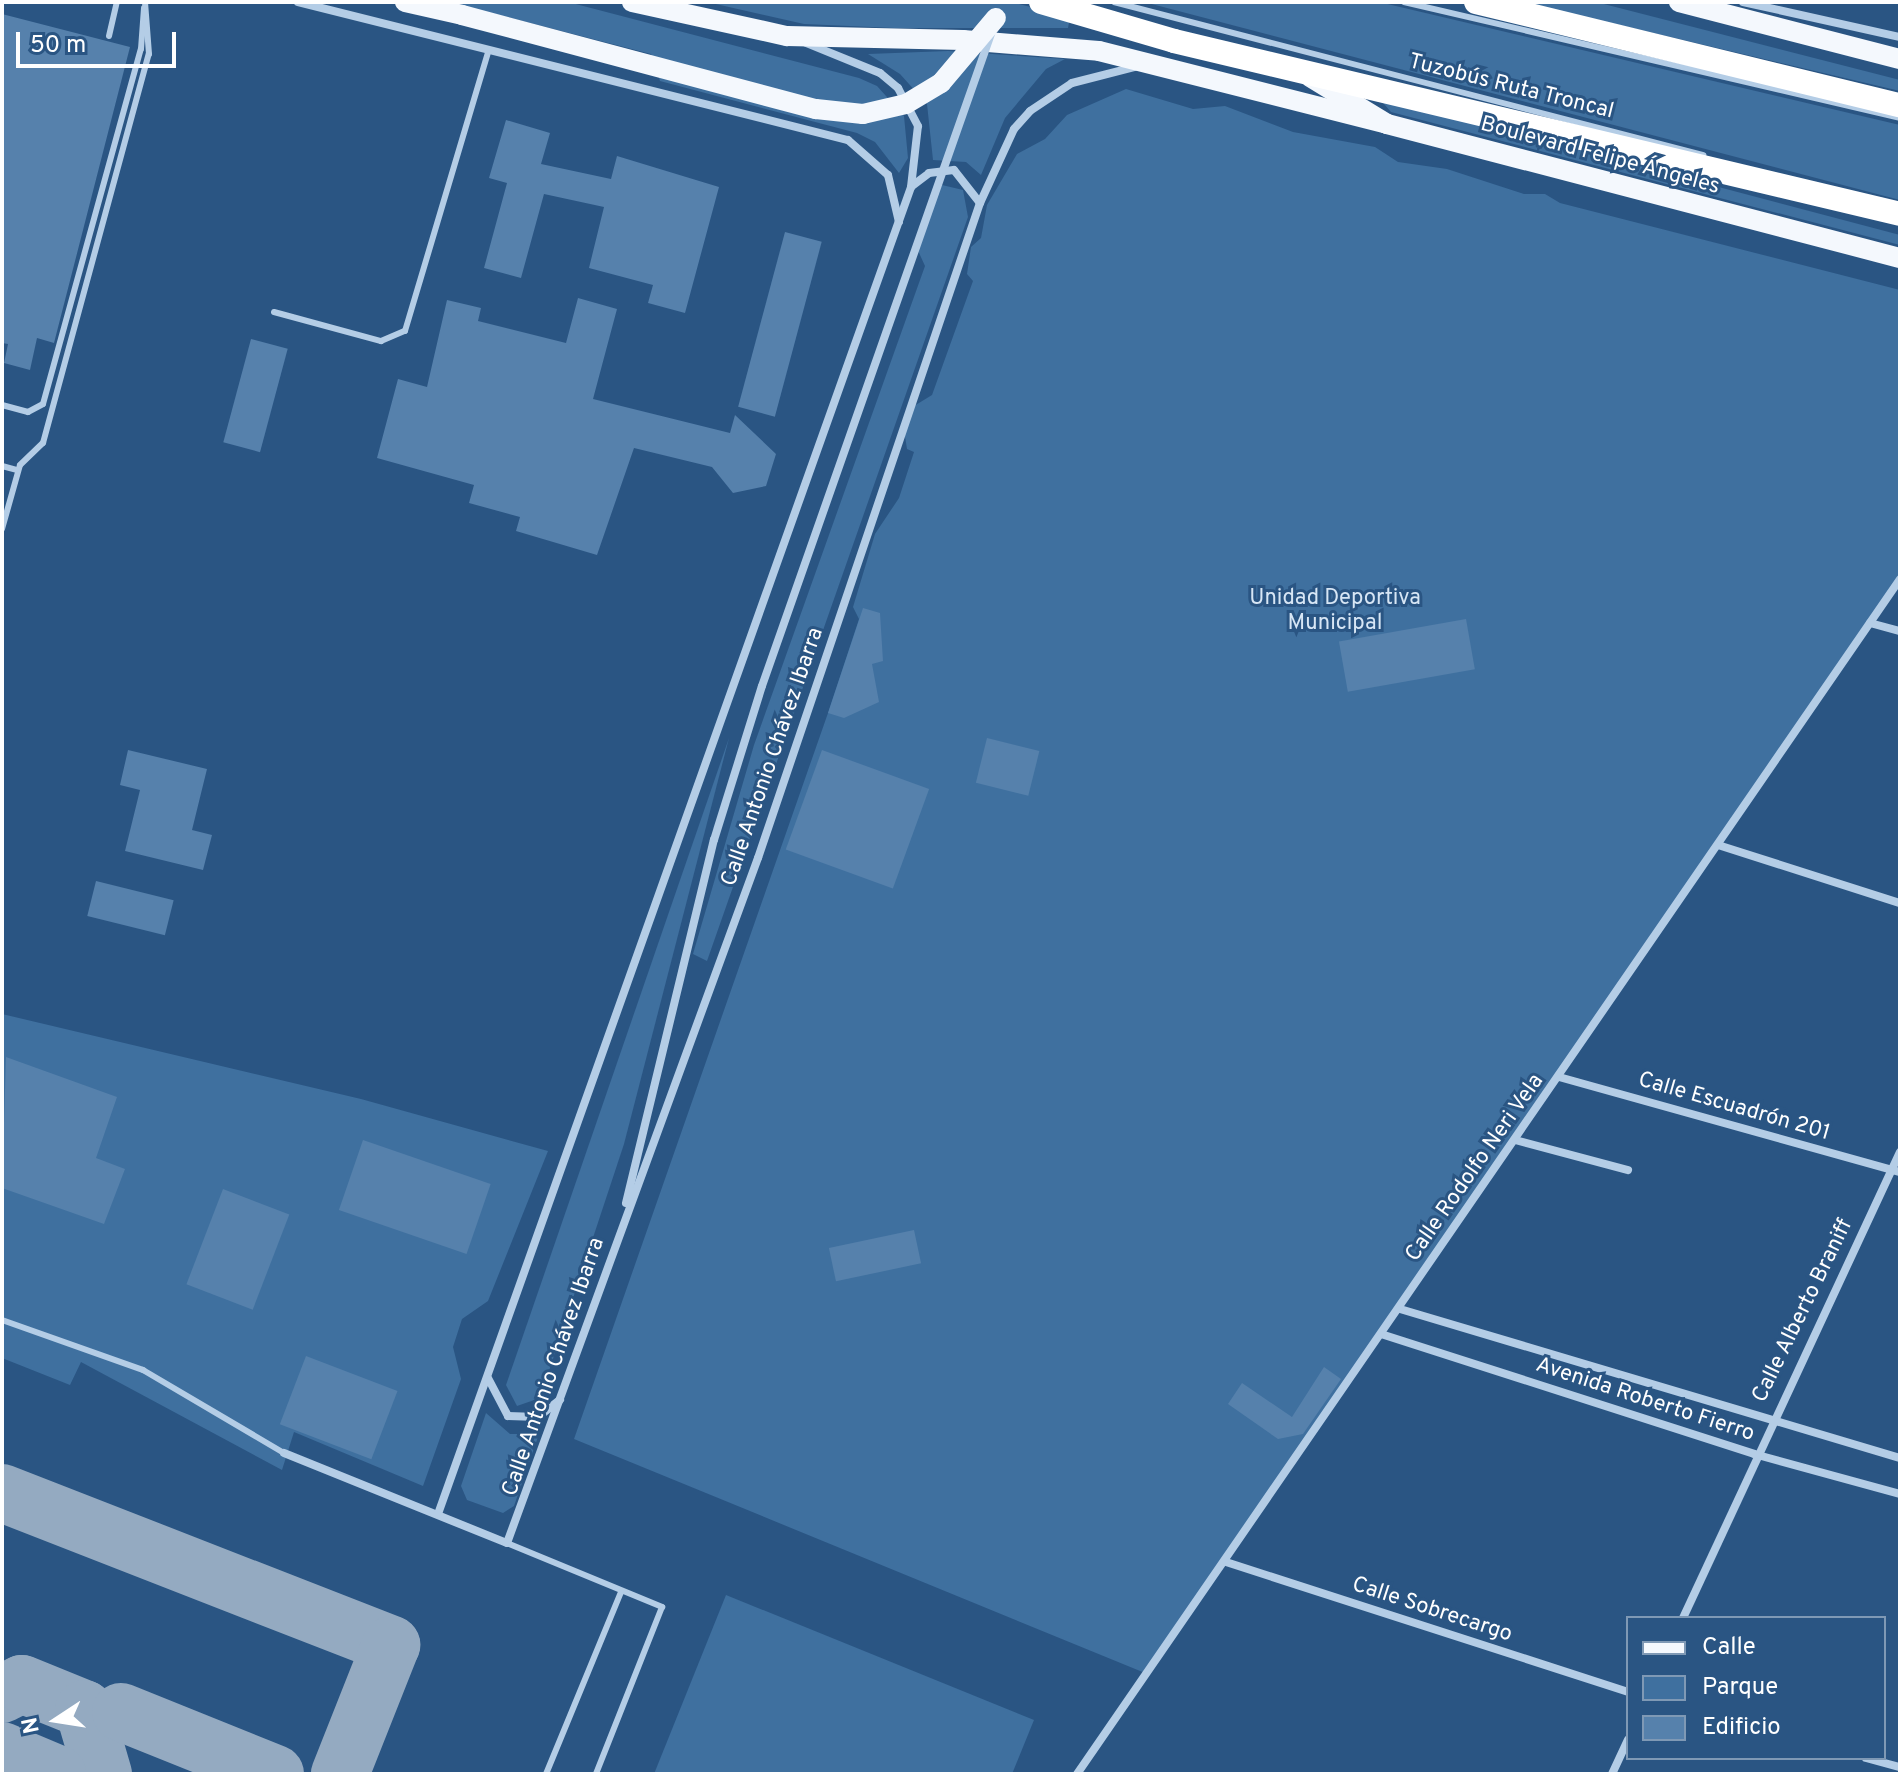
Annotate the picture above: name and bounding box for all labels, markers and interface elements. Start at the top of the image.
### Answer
scale bar [20,16,180,66]
text: 50 m [30,31,86,61]
street label: Tuzobús Ruta Troncal [1405,49,1617,125]
street label: Boulevard Felipe Ángeles [1477,111,1723,201]
park label: Unidad Deportiva Municipal [1249,585,1421,636]
street label: Calle Antonio Chávez Ibarra [716,624,830,890]
street label: Calle Escuadrón 201 [1635,1067,1833,1147]
street label: Calle Rodolfo Neri Vela [1400,1069,1550,1267]
street label: Calle Alberto Braniff [1747,1215,1859,1407]
street label: Calle Antonio Chávez Ibarra [497,1234,611,1500]
street label: Avenida Roberto Fierro [1532,1352,1758,1448]
street label: Calle Sobrecargo [1348,1572,1516,1648]
legend [1626,1616,1886,1760]
text: Calle [1702,1633,1756,1663]
text: Parque [1702,1673,1778,1703]
north arrow [16,1680,96,1760]
text: Edificio [1702,1713,1781,1743]
text: N [17,1715,47,1736]

